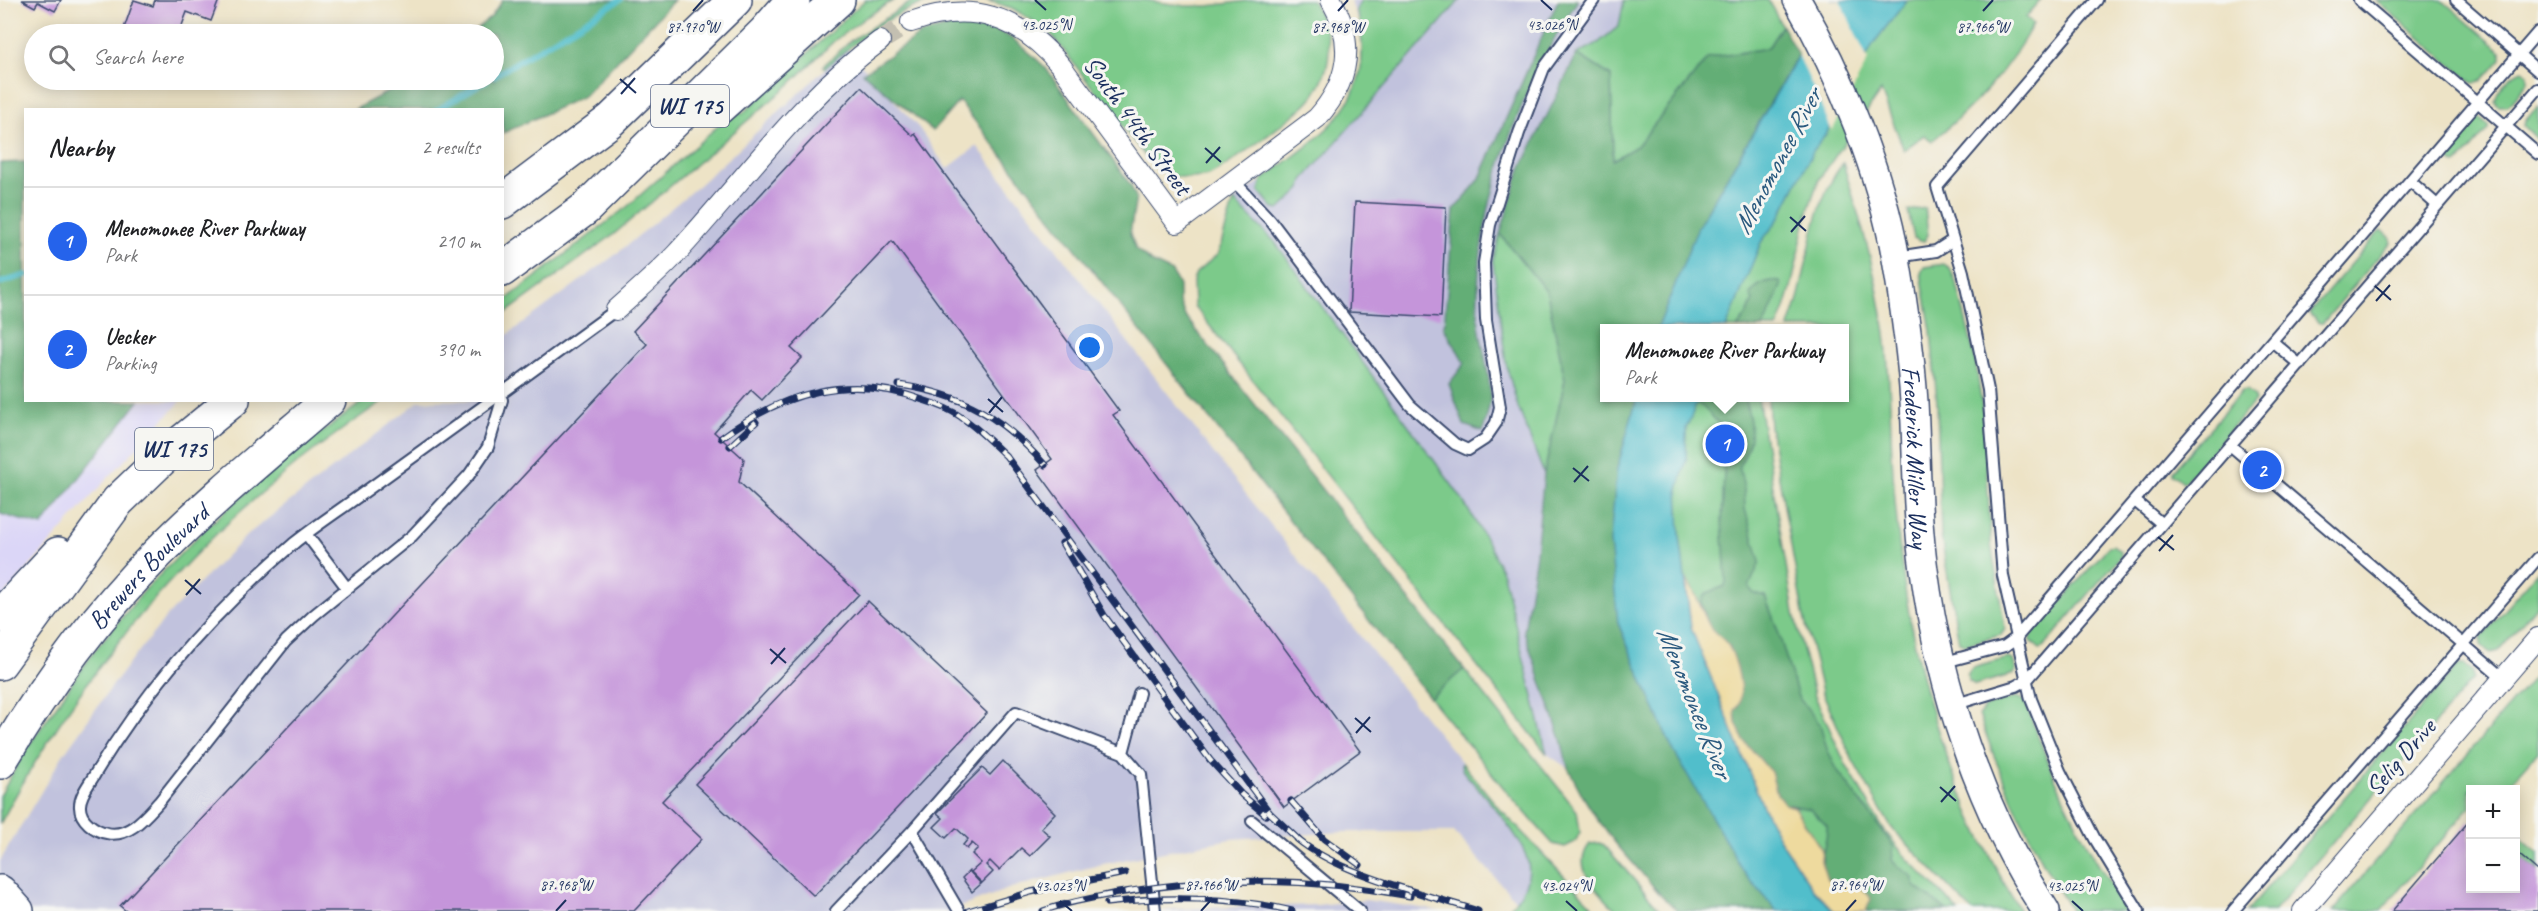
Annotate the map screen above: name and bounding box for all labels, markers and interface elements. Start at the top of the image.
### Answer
text: 43.025°N [1021,16,1074,35]
text: 43.026°N [1527,16,1580,35]
text: 87.970°W [667,18,722,37]
text: 87.968°W [1312,18,1367,37]
text: 87.966°W [1957,18,2012,37]
search box [24,24,504,90]
icon: search [45,41,78,74]
text: Search here [93,43,183,71]
street label: South 44th Street [1076,49,1201,203]
water label: Menomonee River [1725,79,1831,239]
road number: WI 175 [651,85,729,127]
text: Nearby [48,131,113,164]
text: 2 results [421,135,480,160]
text: Menomonee River Parkway [105,215,304,243]
text: 1 [63,229,72,254]
text: 210 m [437,229,480,254]
text: Park [105,243,137,268]
text: Uecker [105,323,154,351]
popup [1600,324,1849,402]
your location [1075,333,1104,362]
text: 2 [63,337,72,362]
text: 390 m [437,337,480,362]
text: Menomonee River Parkway [1625,337,1824,365]
text: Parking [105,351,157,376]
text: Park [1625,365,1656,390]
street label: Frederick Miller Way [1894,365,1937,552]
pin: 1 [1706,422,1744,466]
road number: WI 175 [135,428,213,470]
pin: 2 [2242,448,2282,492]
street label: Brewers Boulevard [81,494,219,637]
water label: Menomonee River [1649,622,1742,786]
street label: Selig Drive [2358,710,2445,803]
map controls [2466,785,2520,893]
button: + [2466,785,2520,839]
button: − [2466,839,2520,893]
text: 87.968°W [540,876,595,895]
text: 87.966°W [1185,876,1240,895]
text: 87.964°W [1830,876,1885,895]
text: 43.023°N [1035,877,1088,896]
text: 43.024°N [1541,877,1594,896]
text: 43.025°N [2047,877,2100,896]

